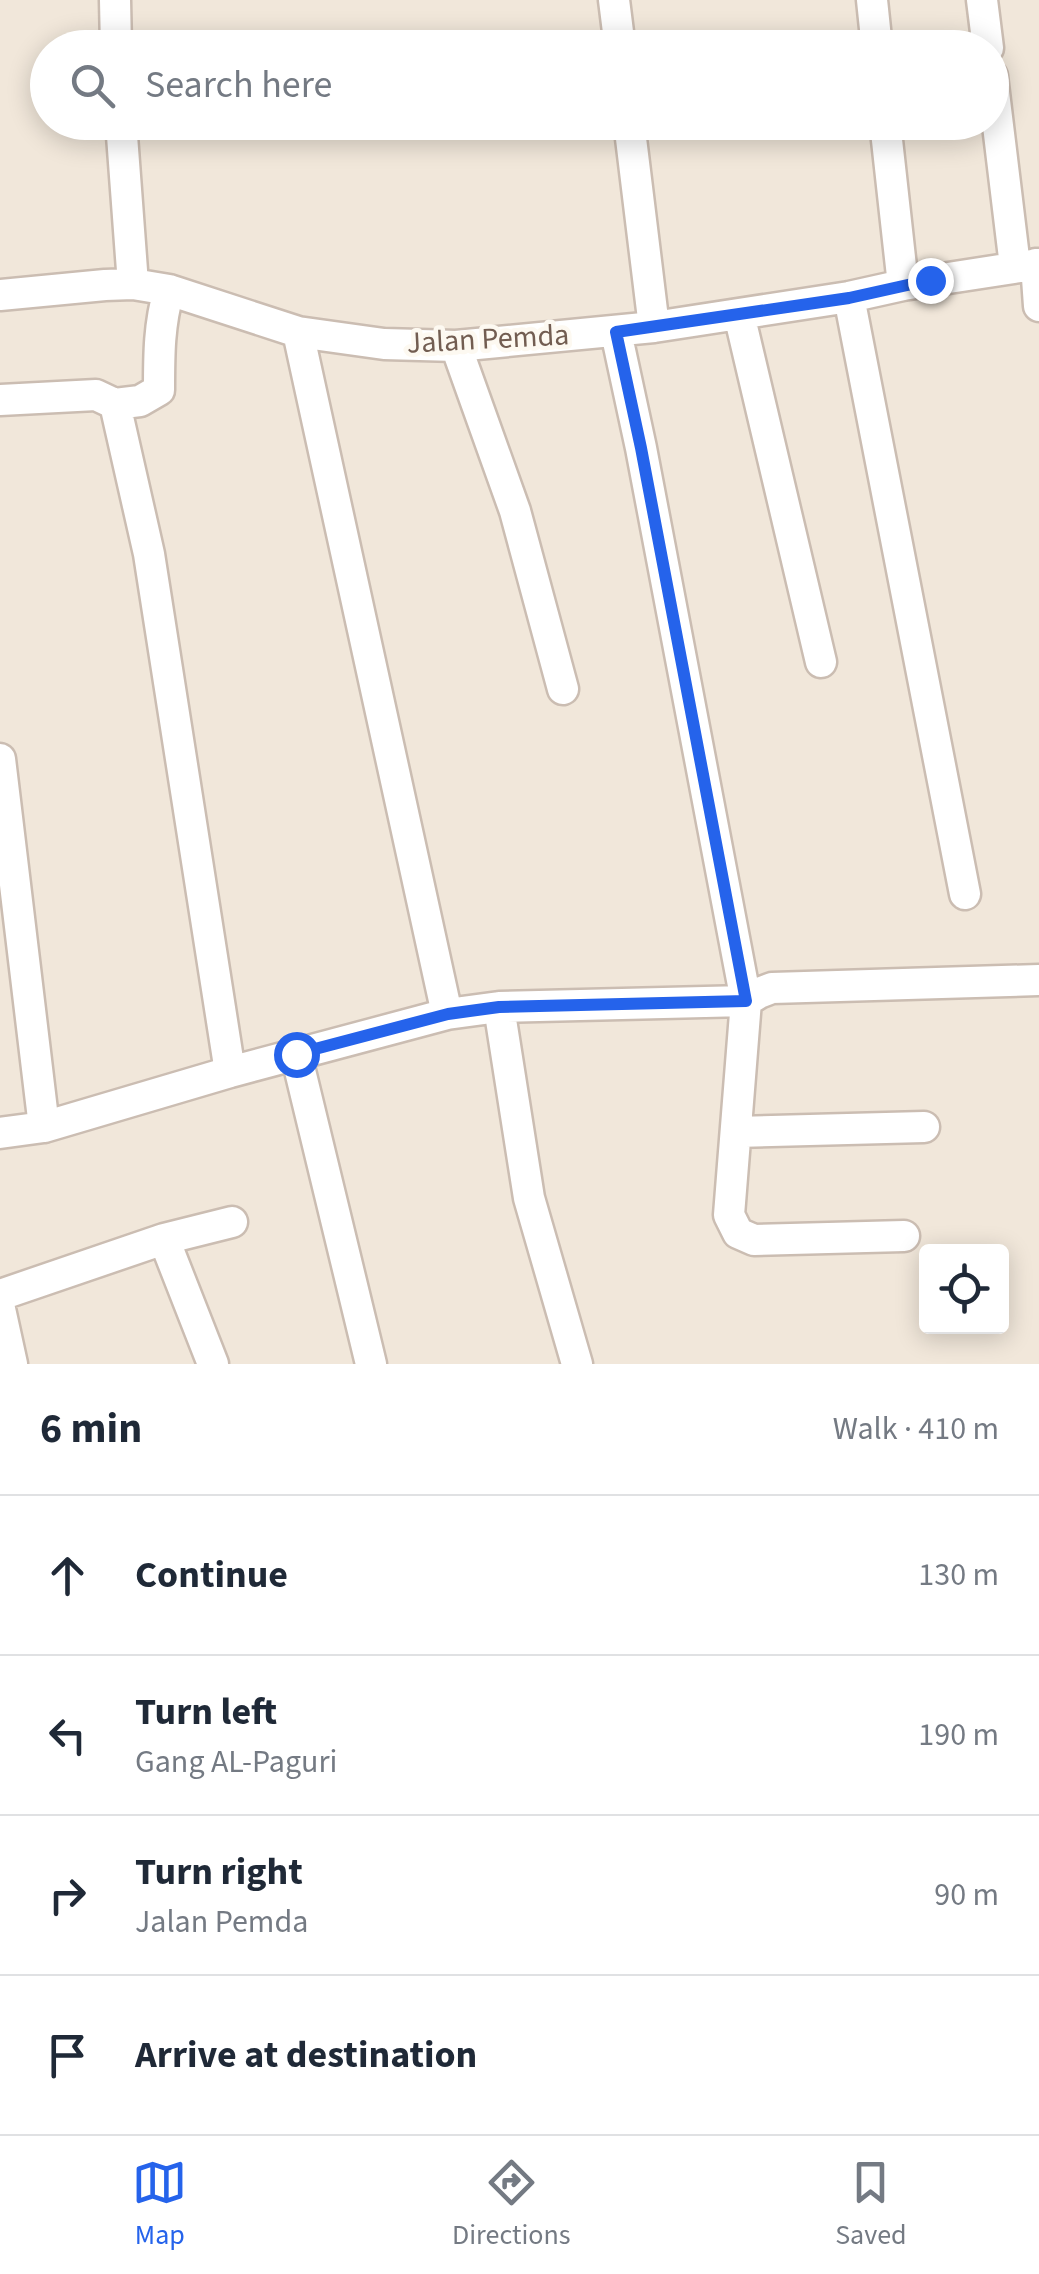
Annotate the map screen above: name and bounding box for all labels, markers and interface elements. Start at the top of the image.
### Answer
search box [30,30,1009,140]
icon: search [65,58,120,113]
text: Search here [145,58,332,112]
route end [908,258,954,304]
street label: Jalan Pemda [406,313,570,365]
route start [274,1032,320,1078]
map controls [919,1244,1009,1334]
button: locate [919,1244,1009,1334]
text: 6 min [40,1399,142,1459]
text: Walk · 410 m [833,1406,999,1452]
icon: ahead [40,1548,95,1603]
text: Continue [135,1548,288,1602]
text: 130 m [918,1552,999,1598]
text: Turn left [135,1685,277,1739]
icon: left [40,1708,95,1763]
text: 190 m [918,1712,999,1758]
text: Gang AL-Paguri [135,1739,337,1785]
text: Turn right [135,1845,303,1899]
icon: right [40,1868,95,1923]
text: 90 m [934,1872,999,1918]
text: Jalan Pemda [135,1899,308,1945]
icon: arrive [40,2028,95,2083]
text: Arrive at destination [135,2028,477,2082]
tab: Map [132,2155,187,2255]
tab: Directions [452,2155,571,2255]
tab: Saved [835,2155,907,2255]

